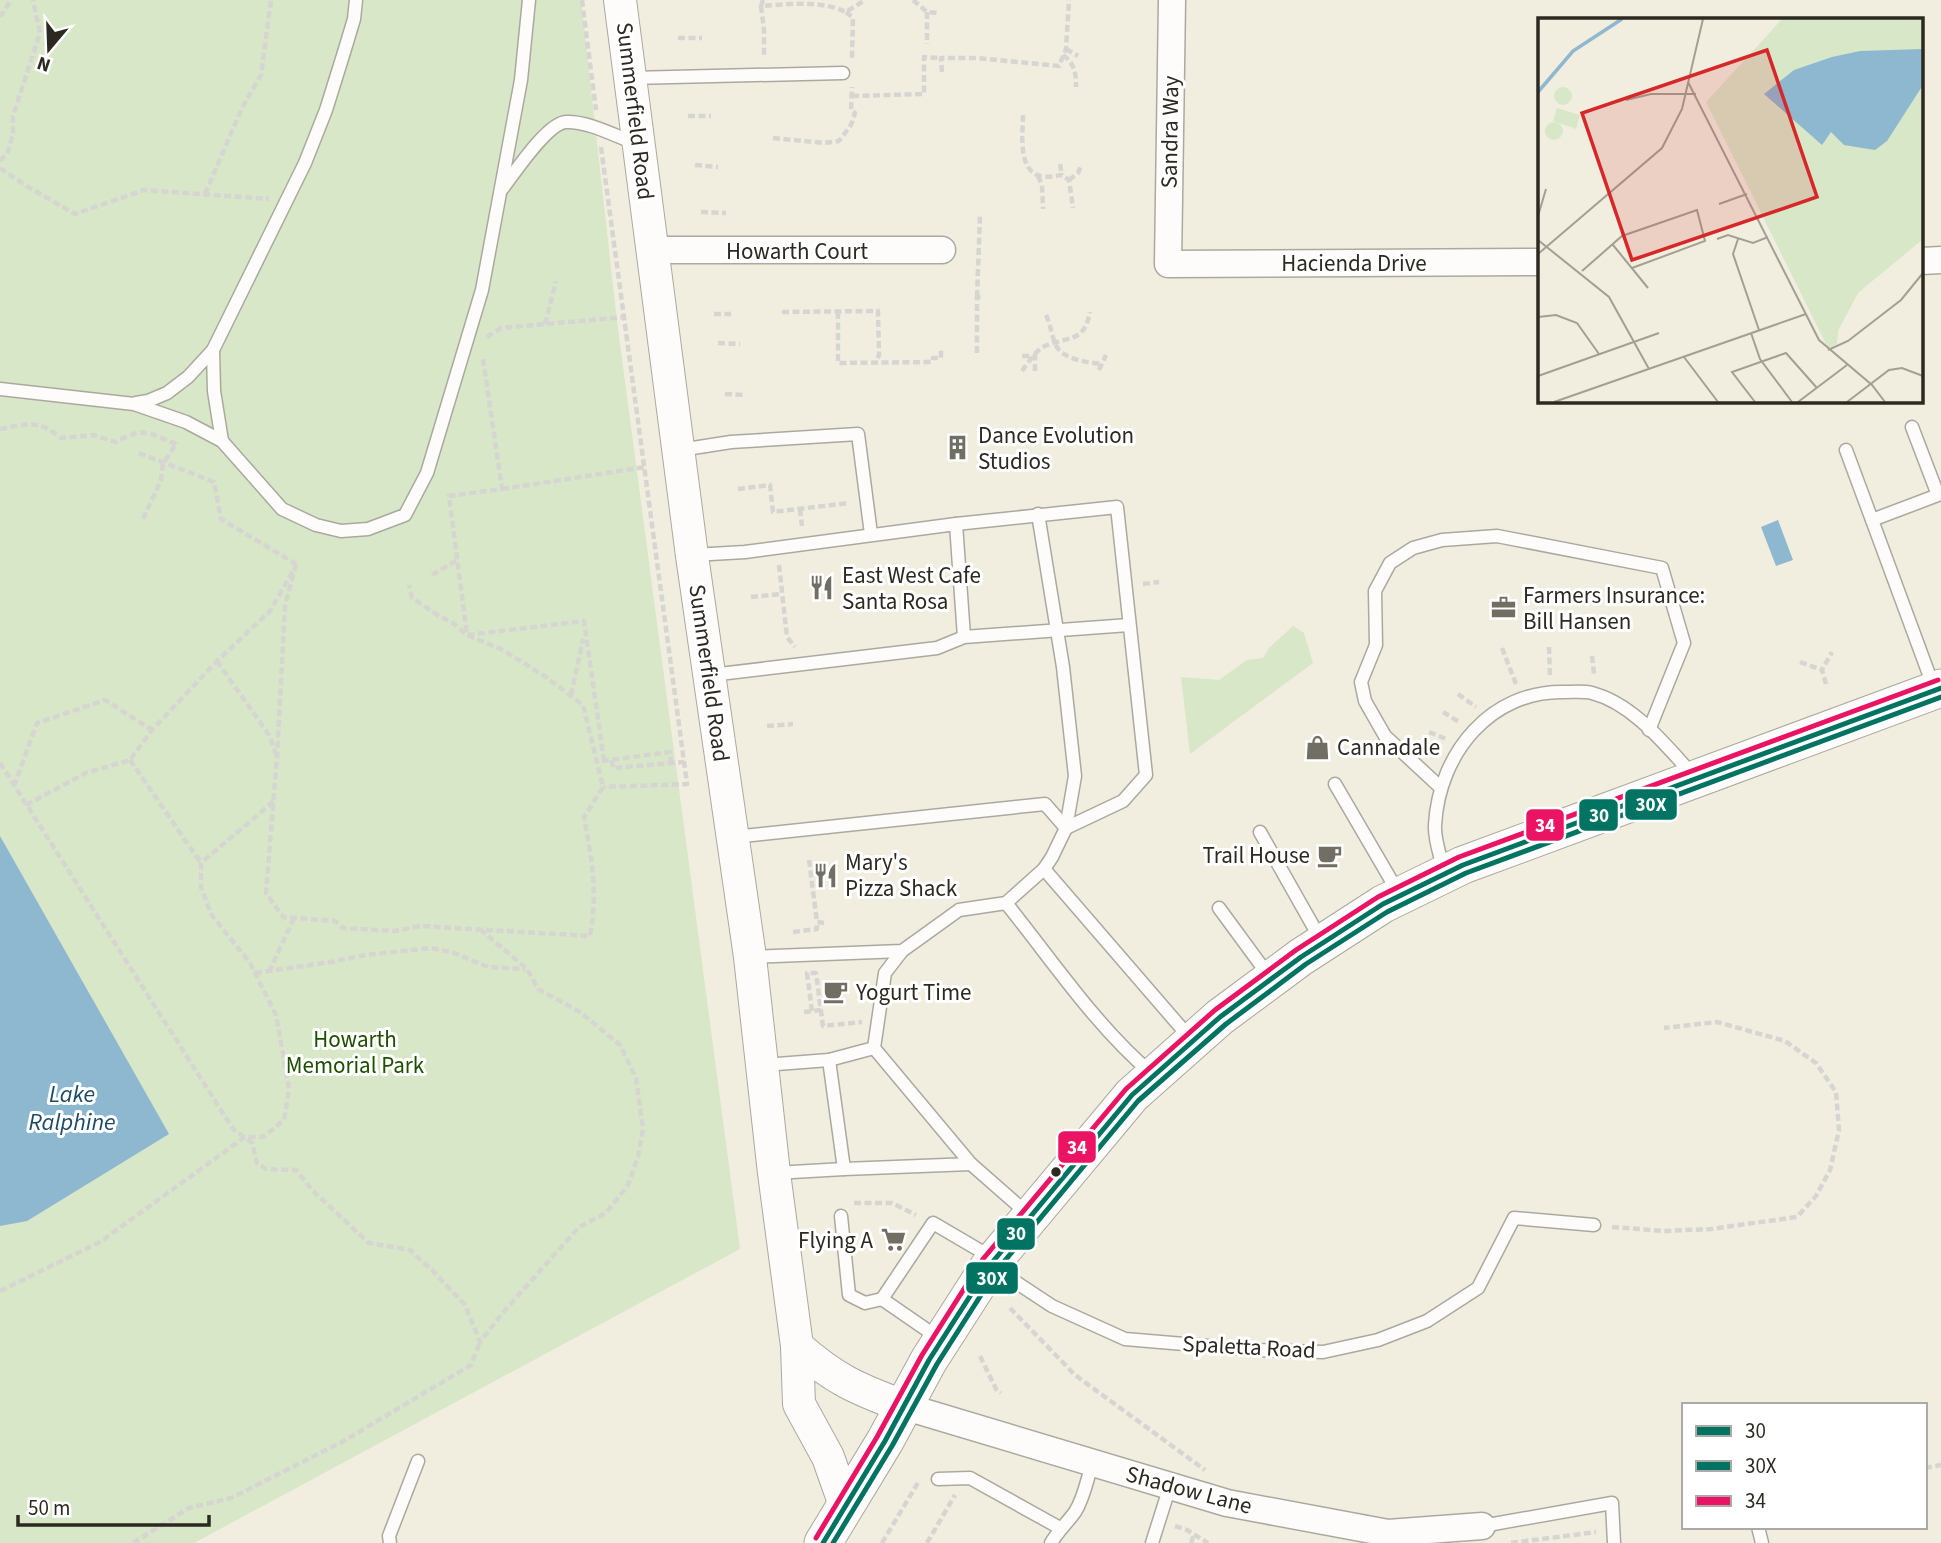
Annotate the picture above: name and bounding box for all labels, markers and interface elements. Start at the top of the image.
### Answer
north arrow [14,14,84,84]
inset map [1538,18,1924,402]
street label: Summerfield Road [608,20,662,202]
text: N [34,49,54,78]
street label: Sandra Way [1153,75,1187,189]
street label: Howarth Court [726,235,868,268]
street label: Hacienda Drive [1281,247,1427,280]
place label: Dance Evolution Studios [978,419,1134,478]
building icon: Dance Evolution Studios [944,434,972,462]
place label: East West Cafe Santa Rosa [842,559,981,618]
restaurant icon: East West Cafe Santa Rosa [808,574,836,602]
place label: Farmers Insurance: Bill Hansen [1523,579,1705,638]
street label: Summerfield Road [680,582,738,764]
office icon: Farmers Insurance: Bill Hansen [1489,594,1517,622]
place label: Cannadale [1337,731,1440,764]
shop icon: Cannadale [1303,733,1331,761]
line badge: 30X [1624,788,1678,821]
text: 30X [1636,792,1667,819]
line badge: 30 [1578,798,1619,832]
text: 30 [1589,803,1609,830]
line badge: 34 [1525,808,1565,842]
text: 34 [1535,813,1555,840]
place label: Trail House [1203,839,1310,872]
cafe icon: Trail House [1316,841,1344,869]
place label: Mary's Pizza Shack [845,846,958,905]
restaurant icon: Mary's Pizza Shack [811,861,839,889]
place label: Yogurt Time [855,976,971,1009]
cafe icon: Yogurt Time [822,978,850,1006]
park label: Howarth Memorial Park [286,1023,425,1082]
water label: Lake Ralphine [28,1077,116,1140]
line badge: 34 [1057,1130,1097,1164]
text: 34 [1067,1135,1087,1162]
unlabelled marker [1049,1165,1063,1179]
line badge: 30 [996,1217,1036,1251]
text: 30 [1006,1221,1026,1248]
place label: Flying A [798,1224,874,1257]
supermarket icon: Flying A [879,1226,907,1254]
line badge: 30X [965,1261,1019,1295]
text: 30X [977,1266,1008,1293]
street label: Spaletta Road [1181,1327,1317,1367]
legend [1682,1403,1927,1529]
text: 30 [1745,1416,1766,1446]
text: 30X [1745,1451,1777,1481]
street label: Shadow Lane [1122,1457,1256,1523]
scale bar [18,1484,208,1528]
text: 34 [1745,1486,1766,1516]
text: 50 m [28,1493,70,1523]

